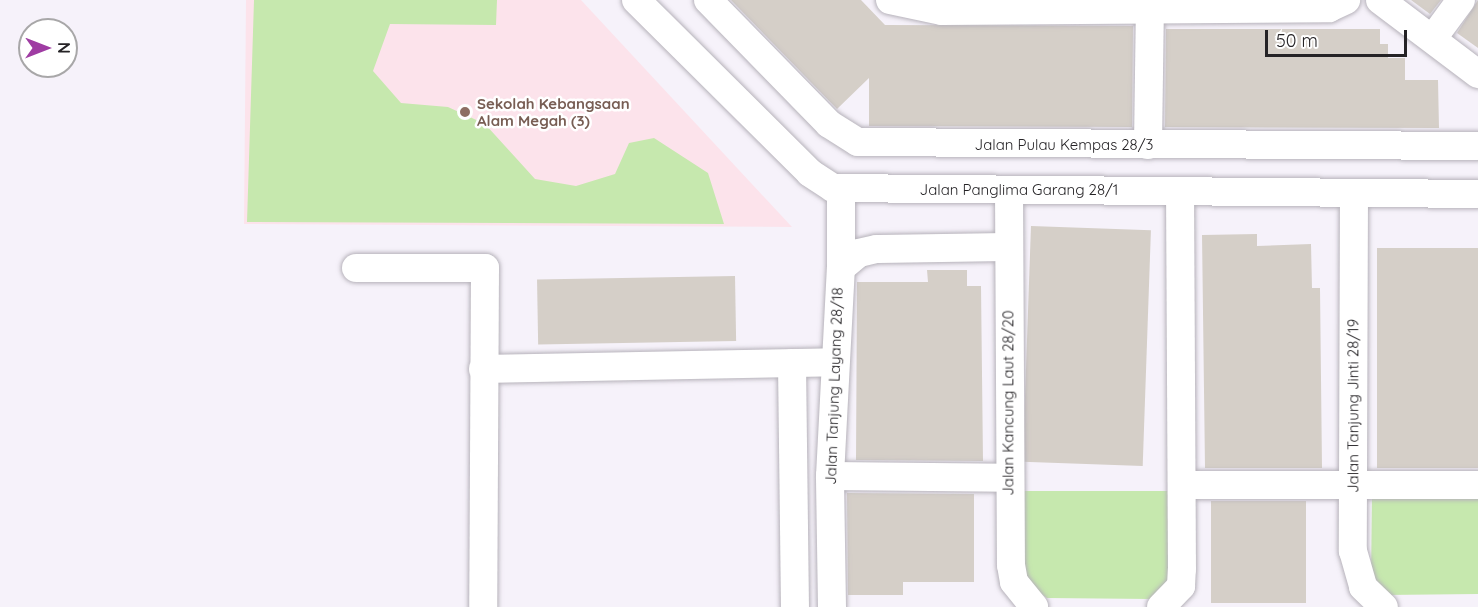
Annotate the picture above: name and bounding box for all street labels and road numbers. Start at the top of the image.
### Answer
street label: Jalan Pulau Kempas 28/3 [975,136,1153,154]
street label: Jalan Panglima Garang 28/1 [920,181,1118,199]
street label: Jalan Tanjung Layang 28/18 [822,287,846,485]
street label: Jalan Kancung Laut 28/20 [999,310,1017,496]
street label: Jalan Tanjung Jinti 28/19 [1344,319,1362,493]

